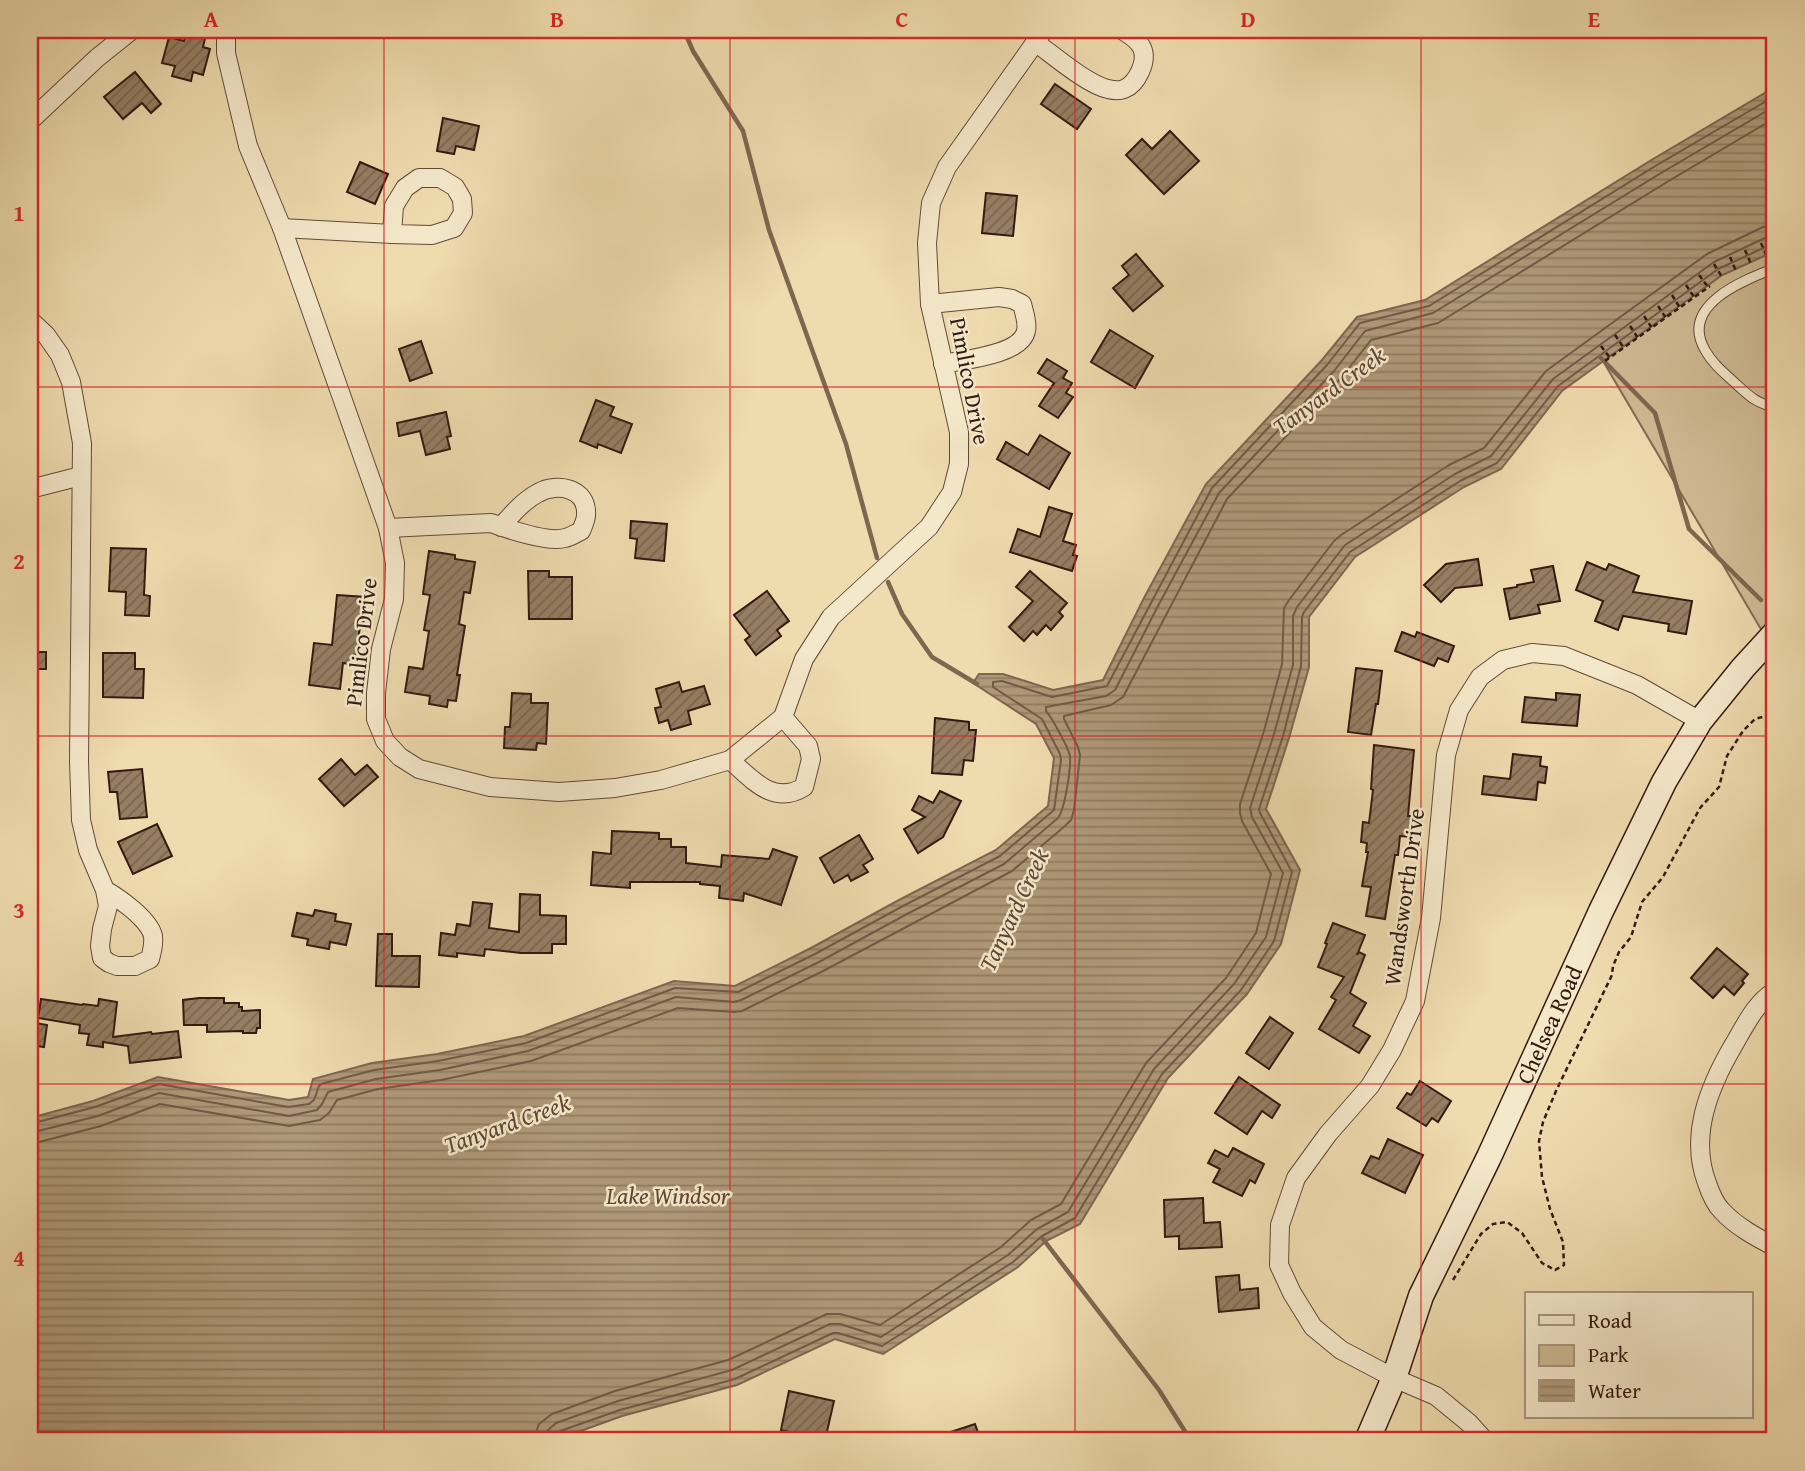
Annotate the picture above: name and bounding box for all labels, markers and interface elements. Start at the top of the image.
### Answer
text: A [204,2,219,35]
text: B [550,2,564,35]
text: C [895,2,909,35]
text: D [1241,2,1256,35]
text: E [1588,2,1600,35]
text: 1 [13,196,25,229]
street label: Pimlico Drive [942,314,999,447]
water label: Tanyard Creek [1265,338,1392,444]
text: 2 [13,544,25,577]
street label: Pimlico Drive [336,576,385,708]
street label: Wandsworth Drive [1375,806,1432,988]
water label: Tanyard Creek [970,843,1057,977]
text: 3 [13,893,25,926]
street label: Chelsea Road [1508,959,1590,1089]
water label: Tanyard Creek [439,1085,575,1163]
water label: Lake Windsor [605,1178,731,1213]
text: 4 [13,1241,25,1274]
legend [1525,1292,1752,1418]
text: Road [1588,1305,1633,1336]
text: Park [1588,1339,1629,1370]
text: Water [1588,1375,1641,1406]

